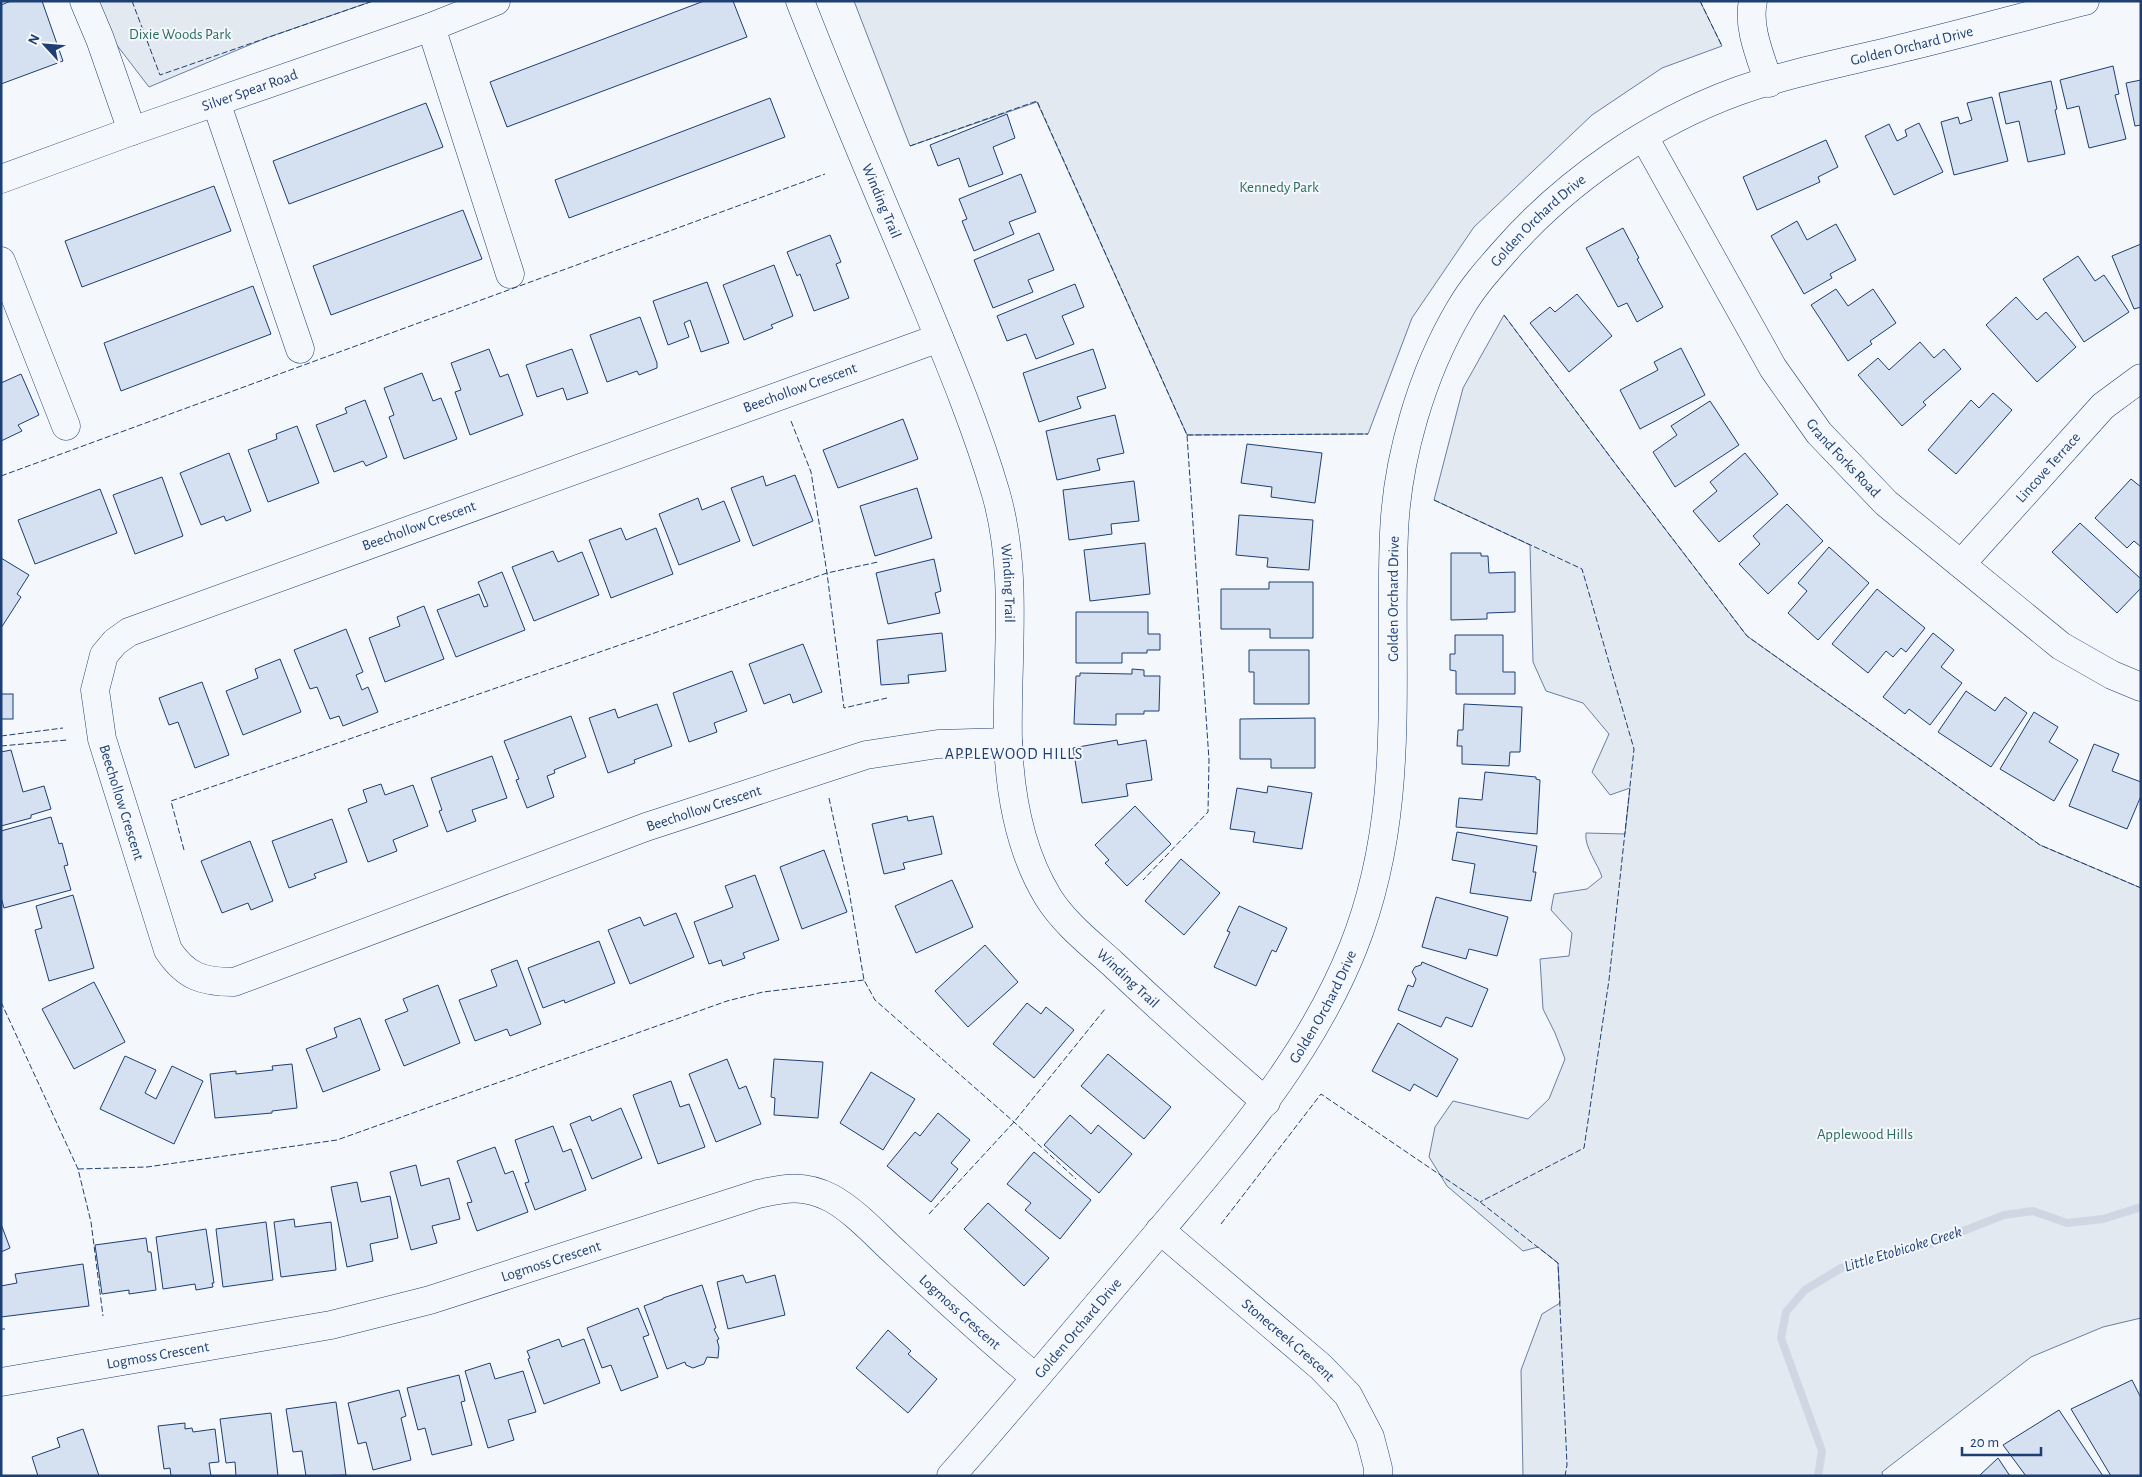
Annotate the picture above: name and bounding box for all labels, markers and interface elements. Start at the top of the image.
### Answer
north arrow [20,20,70,70]
street label: Golden Orchard Drive [1849,23,1975,68]
park label: Dixie Woods Park [129,27,231,42]
text: N [26,32,43,47]
street label: Silver Spear Road [200,66,300,114]
street label: Winding Trail [859,162,904,240]
street label: Golden Orchard Drive [1487,171,1588,269]
park label: Kennedy Park [1239,180,1319,195]
street label: Beechollow Crescent [741,360,859,416]
street label: Grand Forks Road [1804,416,1884,500]
street label: Lincove Terrace [2013,429,2083,505]
street label: Beechollow Crescent [360,498,478,554]
street label: Golden Orchard Drive [1385,536,1401,662]
street label: Winding Trail [999,543,1017,623]
street label: Beechollow Crescent [97,743,147,862]
district label: APPLEWOOD HILLS [945,746,1083,762]
street label: Beechollow Crescent [644,782,763,834]
street label: Winding Trail [1094,946,1162,1010]
street label: Golden Orchard Drive [1286,948,1359,1066]
park label: Applewood Hills [1817,1127,1913,1142]
water label: Little Etobicoke Creek [1842,1224,1964,1274]
street label: Logmoss Crescent [499,1238,603,1284]
street label: Logmoss Crescent [917,1272,1004,1352]
street label: Golden Orchard Drive [1032,1275,1124,1381]
street label: Stonecreek Crescent [1239,1296,1338,1384]
street label: Logmoss Crescent [105,1339,210,1371]
scale bar [1962,1424,2041,1456]
text: 20 m [1970,1435,1999,1450]

